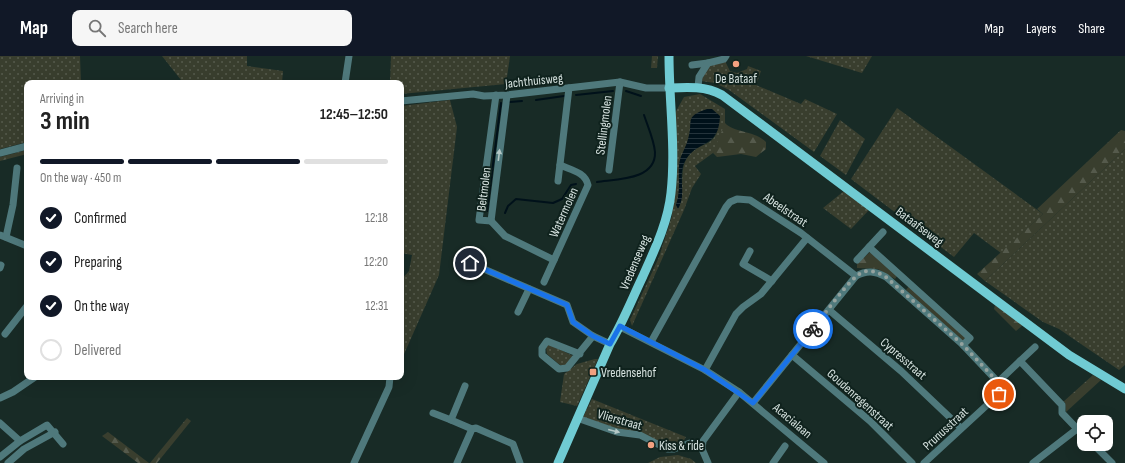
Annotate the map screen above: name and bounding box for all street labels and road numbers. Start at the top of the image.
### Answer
street label: Jachthuisweg [503,70,564,92]
street label: Stellingmolen [592,94,616,156]
street label: Beltmolen [473,166,495,212]
street label: Watermolen [546,185,582,240]
street label: Abeelstraat [759,189,811,230]
street label: Bataafseweg [892,204,947,250]
street label: Vredenseweg [616,233,654,292]
street label: Cypresstraat [877,334,930,383]
street label: Goudenregenstraat [824,366,897,434]
street label: Acacialaan [769,399,815,442]
street label: Prunusstraat [920,404,972,454]
street label: Vlierstraat [595,406,644,434]

